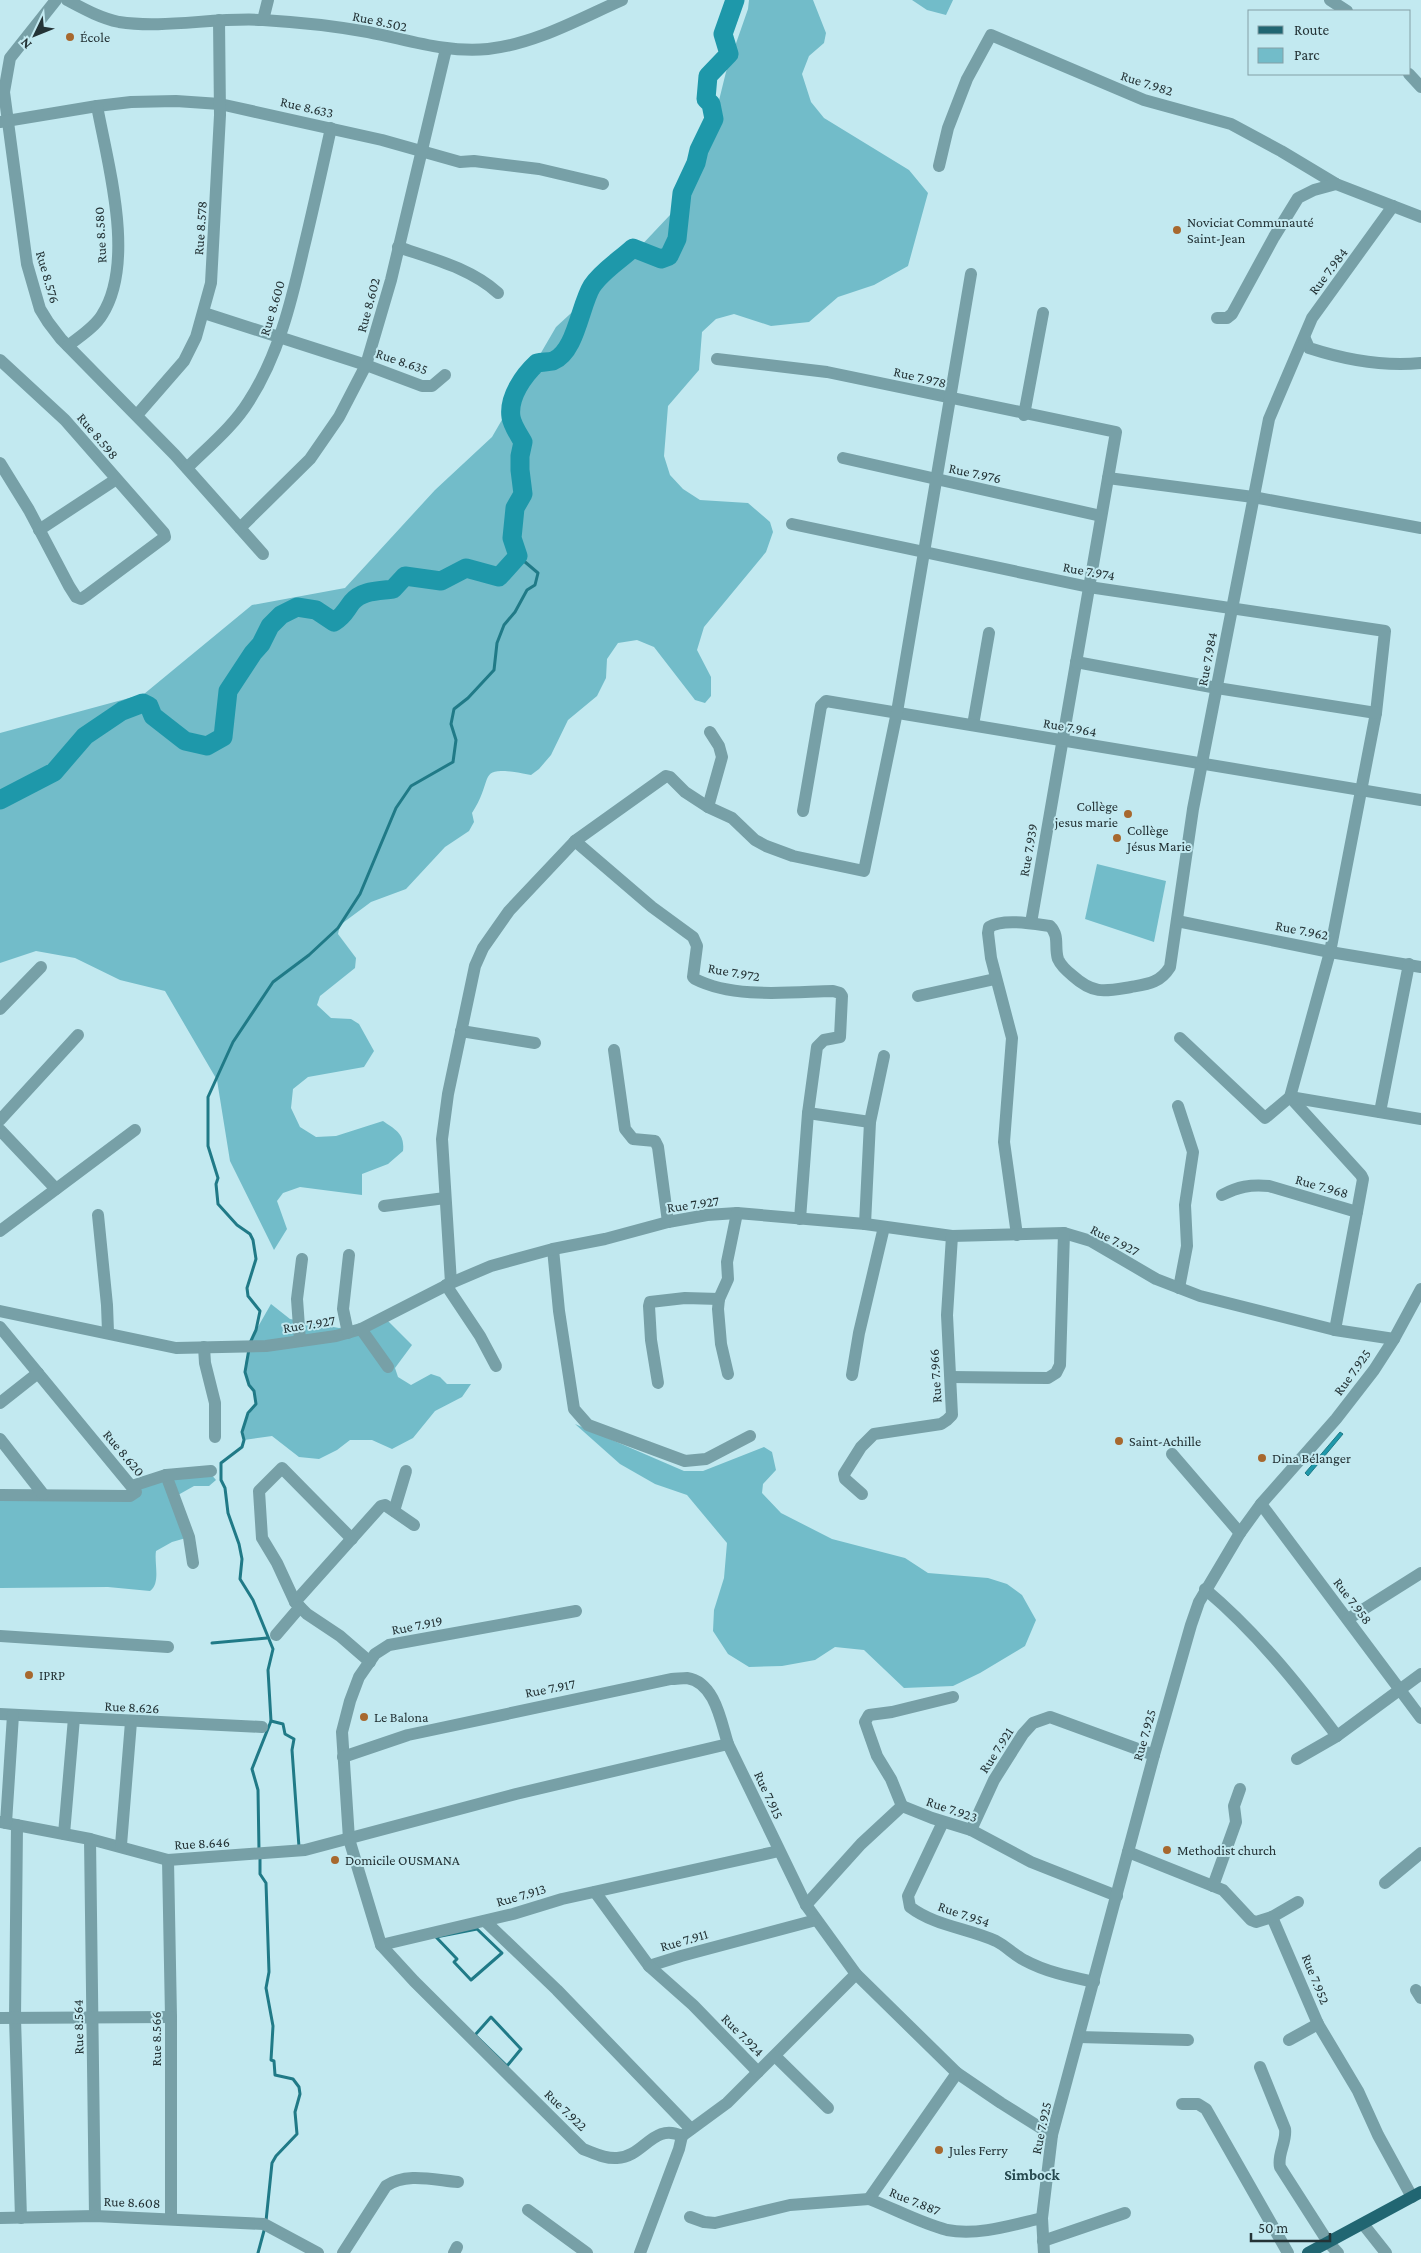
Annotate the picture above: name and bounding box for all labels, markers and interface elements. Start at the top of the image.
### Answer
street label: Rue 8.502 [351,7,409,35]
north arrow [10,10,60,60]
legend [1248,10,1411,75]
text: Route [1294,22,1329,38]
place label: École [80,29,110,45]
marker: École [64,31,76,43]
text: N [16,35,35,53]
text: Parc [1294,47,1320,63]
street label: Rue 7.982 [1119,67,1175,99]
street label: Rue 8.633 [279,93,335,121]
street label: Rue 8.578 [190,200,210,256]
street label: Rue 8.580 [91,206,109,264]
place label: Noviciat Communauté Saint-Jean [1187,214,1314,246]
marker: Noviciat Communauté Saint-Jean [1171,224,1183,236]
street label: Rue 7.984 [1305,244,1351,298]
street label: Rue 8.576 [33,249,63,305]
street label: Rue 8.602 [353,276,383,334]
street label: Rue 8.600 [256,278,288,338]
street label: Rue 8.635 [374,345,430,377]
street label: Rue 7.978 [892,363,948,391]
street label: Rue 8.598 [74,410,122,462]
street label: Rue 7.976 [947,460,1003,486]
street label: Rue 7.974 [1062,559,1116,583]
street label: Rue 7.984 [1194,631,1220,687]
street label: Rue 7.964 [1042,714,1098,740]
place label: Collège jesus marie [1054,798,1118,831]
marker: Collège jesus marie [1122,808,1134,820]
street label: Rue 7.939 [1015,822,1041,878]
place label: Collège Jésus Marie [1125,822,1191,854]
marker: Collège Jésus Marie [1111,832,1123,844]
street label: Rue 7.962 [1274,917,1330,943]
street label: Rue 7.972 [707,960,762,985]
street label: Rue 7.968 [1294,1171,1350,1201]
street label: Rue 7.927 [666,1192,721,1216]
street label: Rue 7.927 [1088,1221,1143,1259]
street label: Rue 7.927 [282,1312,337,1336]
street label: Rue 7.925 [1330,1346,1374,1398]
street label: Rue 7.966 [926,1349,944,1403]
street label: Rue 8.620 [100,1427,148,1480]
place label: Saint-Achille [1129,1433,1201,1449]
marker: Saint-Achille [1113,1435,1125,1447]
place label: Dina Bélanger [1272,1450,1351,1466]
marker: Dina Bélanger [1256,1452,1268,1464]
street label: Rue 7.958 [1330,1575,1376,1627]
street label: Rue 7.919 [390,1612,444,1638]
place label: IPRP [39,1667,65,1683]
marker: IPRP [23,1669,35,1681]
street label: Rue 7.917 [523,1675,577,1701]
street label: Rue 8.626 [104,1698,160,1716]
street label: Rue 7.925 [1129,1707,1159,1763]
place label: Le Balona [374,1709,429,1725]
marker: Le Balona [358,1711,370,1723]
street label: Rue 7.921 [975,1724,1017,1776]
street label: Rue 7.915 [751,1768,787,1822]
street label: Rue 7.923 [924,1793,980,1825]
street label: Rue 8.646 [174,1834,230,1852]
place label: Methodist church [1177,1842,1277,1858]
marker: Methodist church [1161,1844,1173,1856]
place label: Domicile OUSMANA [345,1852,460,1868]
marker: Domicile OUSMANA [329,1854,341,1866]
street label: Rue 7.913 [494,1880,548,1910]
street label: Rue 7.954 [936,1898,992,1930]
street label: Rue 7.911 [658,1925,710,1954]
street label: Rue 7.952 [1299,1952,1333,2007]
street label: Rue 8.564 [70,1999,86,2055]
street label: Rue 7.924 [718,2010,768,2060]
street label: Rue 8.566 [148,2011,164,2067]
street label: Rue 7.922 [541,2086,591,2134]
street label: Rue 7.925 [1028,2100,1054,2156]
place label: Jules Ferry [947,2142,1008,2158]
marker: Jules Ferry [933,2144,945,2156]
district label: Simbock [1004,2167,1061,2183]
street label: Rue 7.887 [887,2184,943,2219]
street label: Rue 8.608 [103,2193,161,2211]
scale bar [1251,2210,1330,2242]
text: 50 m [1258,2220,1288,2236]

